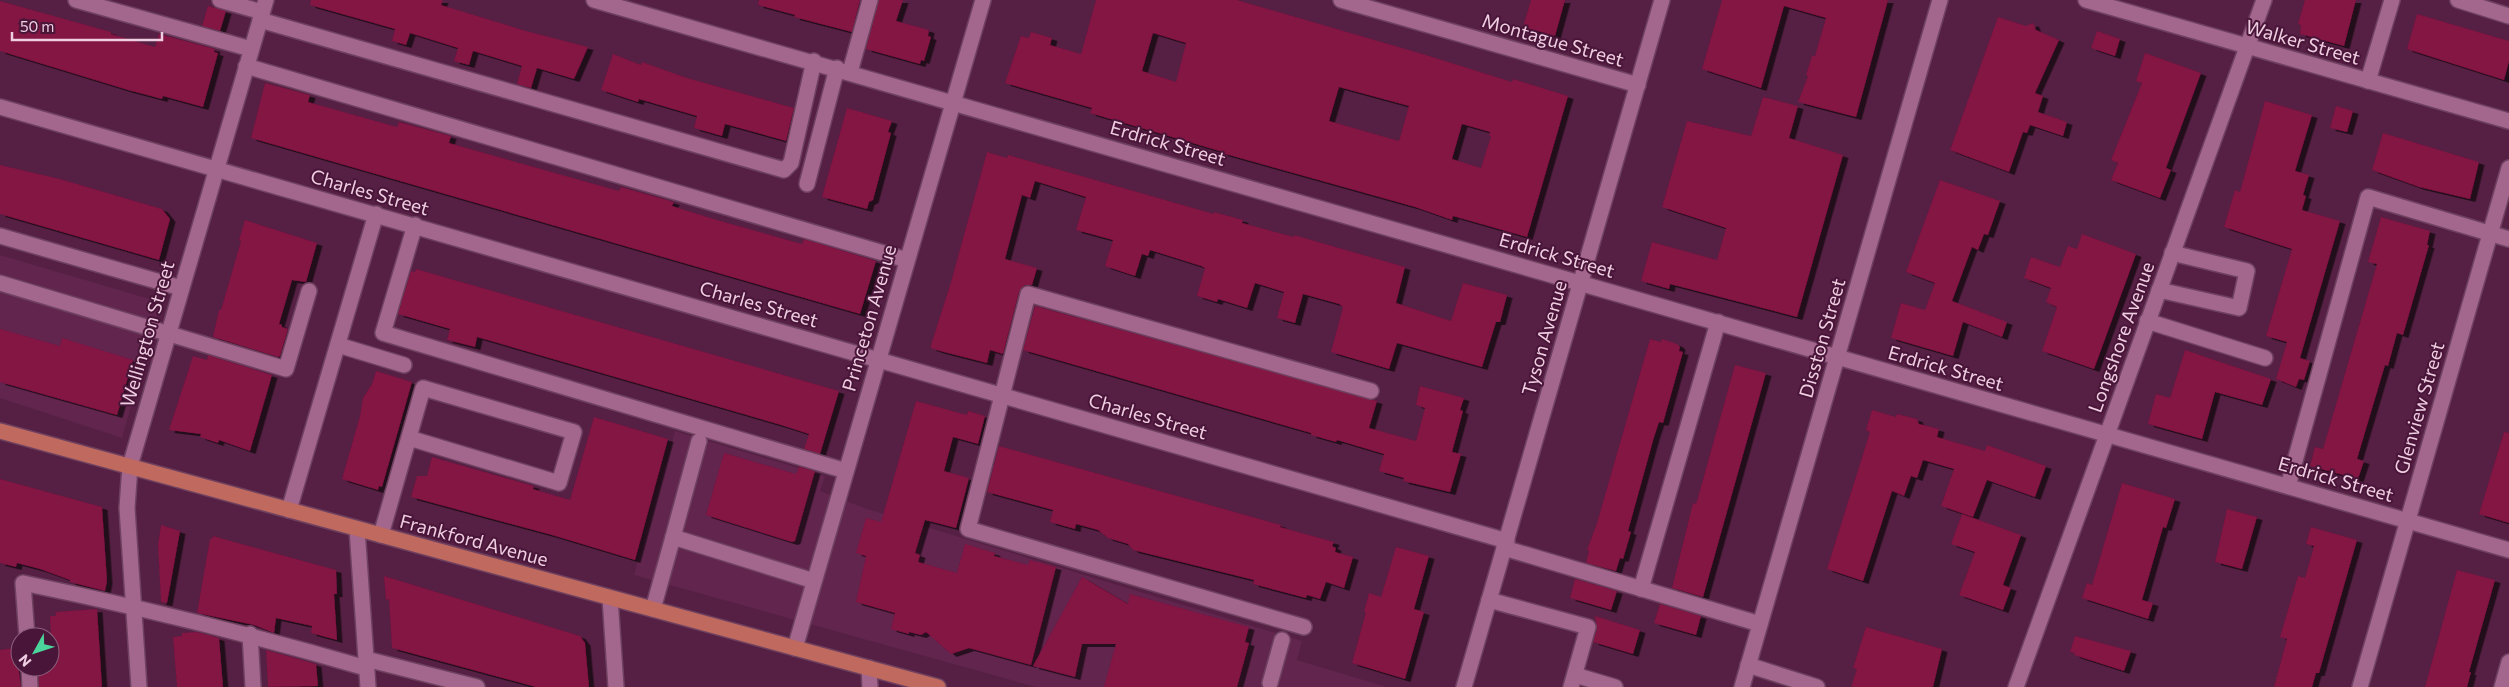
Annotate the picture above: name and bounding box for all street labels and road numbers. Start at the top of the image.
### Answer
street label: Montague Street [1480,8,1627,71]
street label: Walker Street [2243,14,2363,69]
street label: Erdrick Street [1108,115,1229,170]
street label: Charles Street [308,164,432,219]
street label: Erdrick Street [1497,227,1618,282]
street label: Princeton Avenue [837,242,900,394]
street label: Wellington Street [115,258,178,410]
street label: Longshore Avenue [2083,258,2158,415]
street label: Disston Street [1793,275,1850,400]
street label: Charles Street [697,276,821,331]
street label: Tyson Avenue [1516,278,1571,398]
street label: Glenview Street [2389,339,2448,477]
street label: Erdrick Street [1886,340,2007,395]
street label: Charles Street [1086,388,1210,443]
street label: Erdrick Street [2276,451,2397,506]
street label: Frankford Avenue [397,509,551,570]

